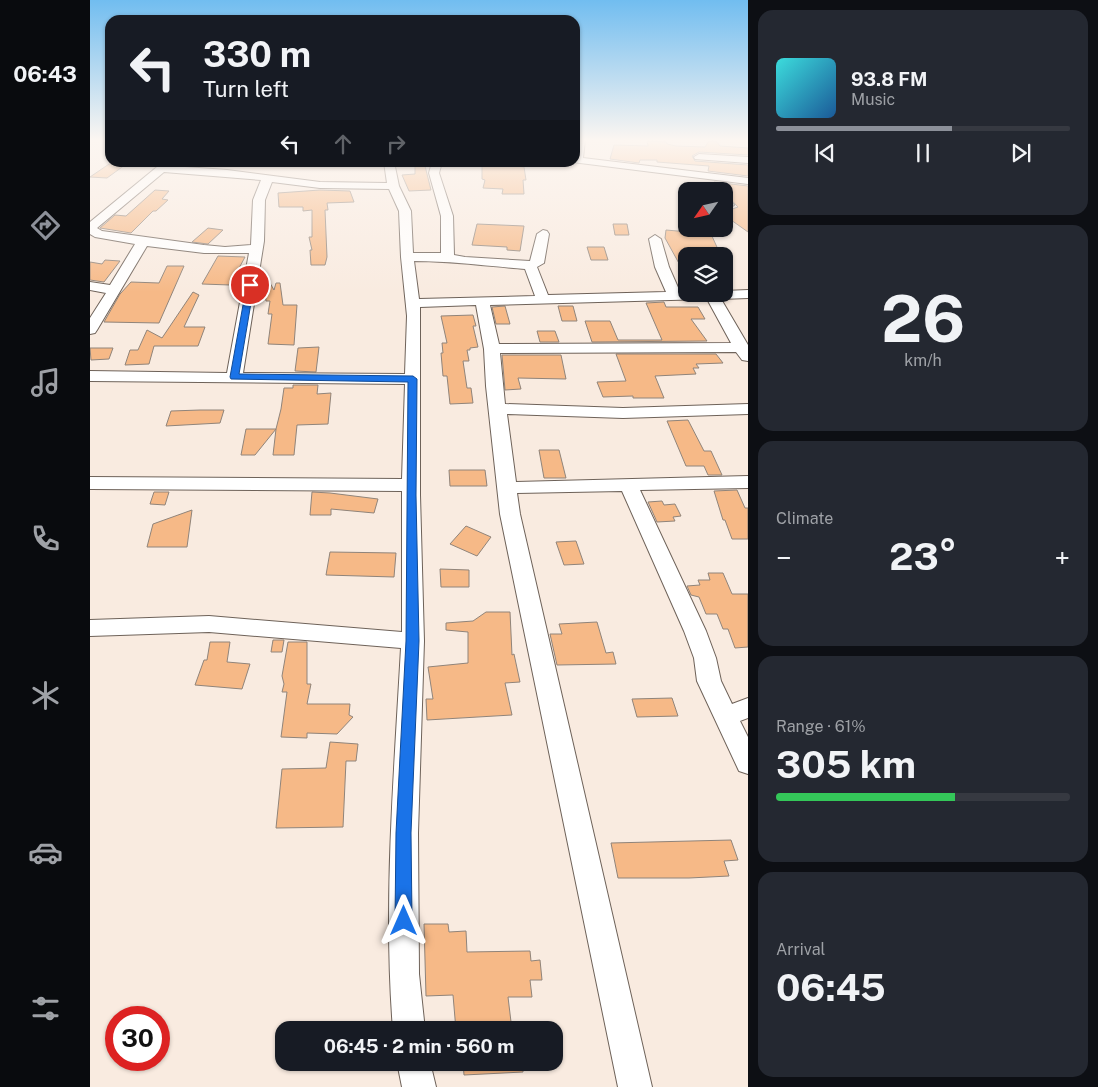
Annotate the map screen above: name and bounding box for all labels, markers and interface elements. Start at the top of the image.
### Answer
text: 330 m [203,34,311,75]
icon: left [120,35,185,100]
text: 06:43 [13,61,77,87]
text: 93.8 FM [851,68,927,90]
text: Turn left [203,76,289,102]
text: Music [851,90,895,109]
icon: left [276,130,304,158]
icon: ahead [329,130,357,158]
icon: right [382,130,410,158]
icon: previous [811,139,839,167]
icon: pause [909,139,937,167]
icon: next [1007,139,1035,167]
north arrow [678,182,732,238]
map controls [678,182,733,302]
icon: directions [28,208,63,243]
button: layers [678,247,733,302]
pin [229,264,271,306]
icon: arrive [236,271,264,299]
text: 26 [881,280,965,357]
text: km/h [904,351,942,370]
icon: music [28,365,63,400]
text: Climate [776,509,833,528]
icon: phone [28,521,63,556]
text: 23° [889,534,957,579]
text: − [776,541,792,574]
text: + [1054,541,1070,574]
icon: climate [28,678,63,713]
text: Range · 61% [776,717,866,736]
text: 305 km [776,742,916,787]
icon: car [28,835,63,870]
position arrow [377,894,429,946]
text: Arrival [776,940,825,959]
text: 06:45 [776,965,886,1010]
icon: filters [28,991,63,1026]
speed limit sign: 30 [105,1006,170,1071]
text: 06:45 · 2 min · 560 m [324,1035,514,1057]

